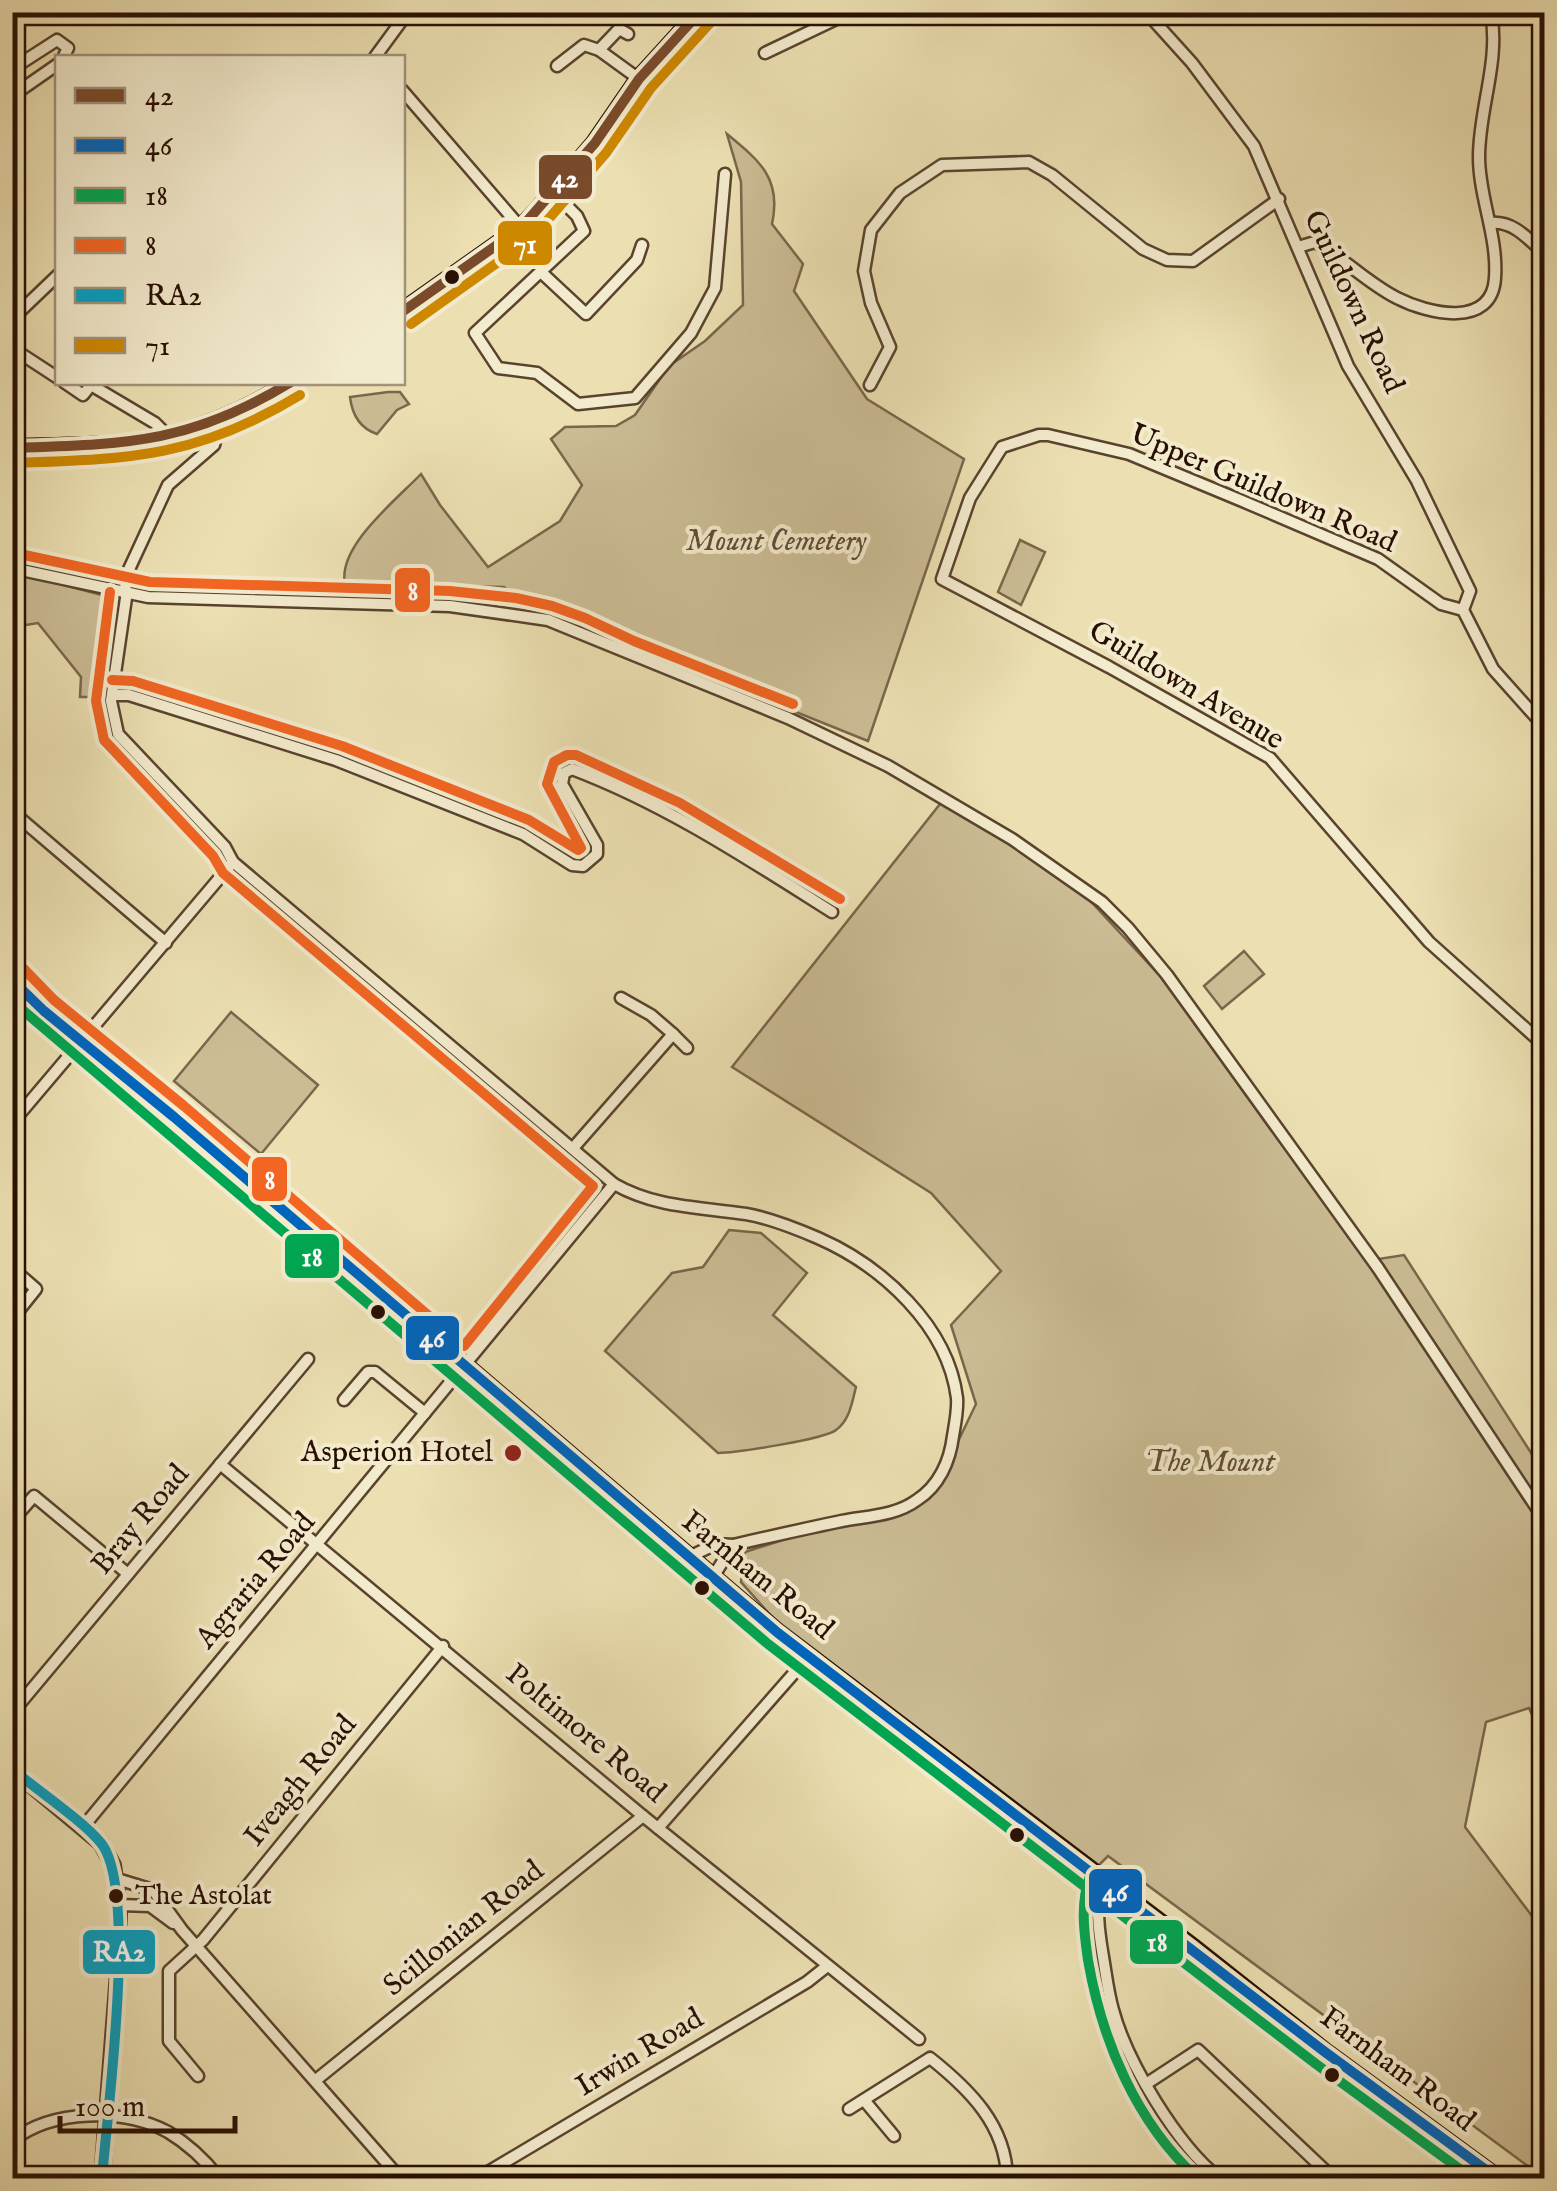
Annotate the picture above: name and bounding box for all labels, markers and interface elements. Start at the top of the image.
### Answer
legend [55,55,405,385]
text: 42 [145,78,174,116]
text: 46 [145,128,174,166]
line badge: 42 [537,153,594,201]
text: 42 [552,162,578,197]
text: 18 [145,178,168,216]
street label: Guildown Road [1294,205,1412,400]
line badge: 71 [496,219,554,267]
text: 8 [145,228,157,266]
text: 71 [513,228,537,263]
unlabelled marker [442,267,462,287]
text: RA2 [145,278,202,316]
text: 71 [145,328,170,366]
street label: Upper Guildown Road [1124,416,1403,563]
park label: Mount Cemetery [685,523,867,561]
line badge: 8 [393,566,432,614]
text: 8 [408,575,418,610]
street label: Guildown Avenue [1081,613,1291,759]
line badge: 8 [250,1155,289,1203]
text: 8 [265,1164,275,1199]
line badge: 18 [283,1232,341,1280]
text: 18 [301,1241,323,1276]
unlabelled marker [368,1302,388,1322]
line badge: 46 [404,1314,461,1362]
text: 46 [419,1322,446,1357]
place label: Asperion Hotel [300,1434,494,1472]
marker: Asperion Hotel [502,1442,524,1464]
park label: The Mount [1145,1444,1276,1482]
street label: Bray Road [84,1456,199,1583]
street label: Farnham Road [673,1503,842,1650]
street label: Agraria Road [187,1504,325,1658]
unlabelled marker [692,1578,712,1598]
street label: Poltimore Road [497,1656,674,1813]
street label: Iveagh Road [236,1707,366,1855]
unlabelled marker [1007,1825,1027,1845]
street label: Scillonian Road [376,1852,553,2005]
line badge: 46 [1087,1867,1144,1915]
text: 46 [1102,1876,1129,1911]
place label: The Astolat [135,1879,272,1914]
marker: The Astolat [106,1886,126,1906]
line badge: 18 [1128,1918,1185,1966]
text: 18 [1146,1926,1168,1961]
line badge: RA2 [81,1928,157,1976]
text: RA2 [92,1936,146,1971]
street label: Farnham Road [1312,1999,1483,2141]
street label: Irwin Road [569,2000,711,2106]
unlabelled marker [1322,2065,1342,2085]
scale bar [60,2071,235,2133]
text: 100 m [75,2089,145,2127]

